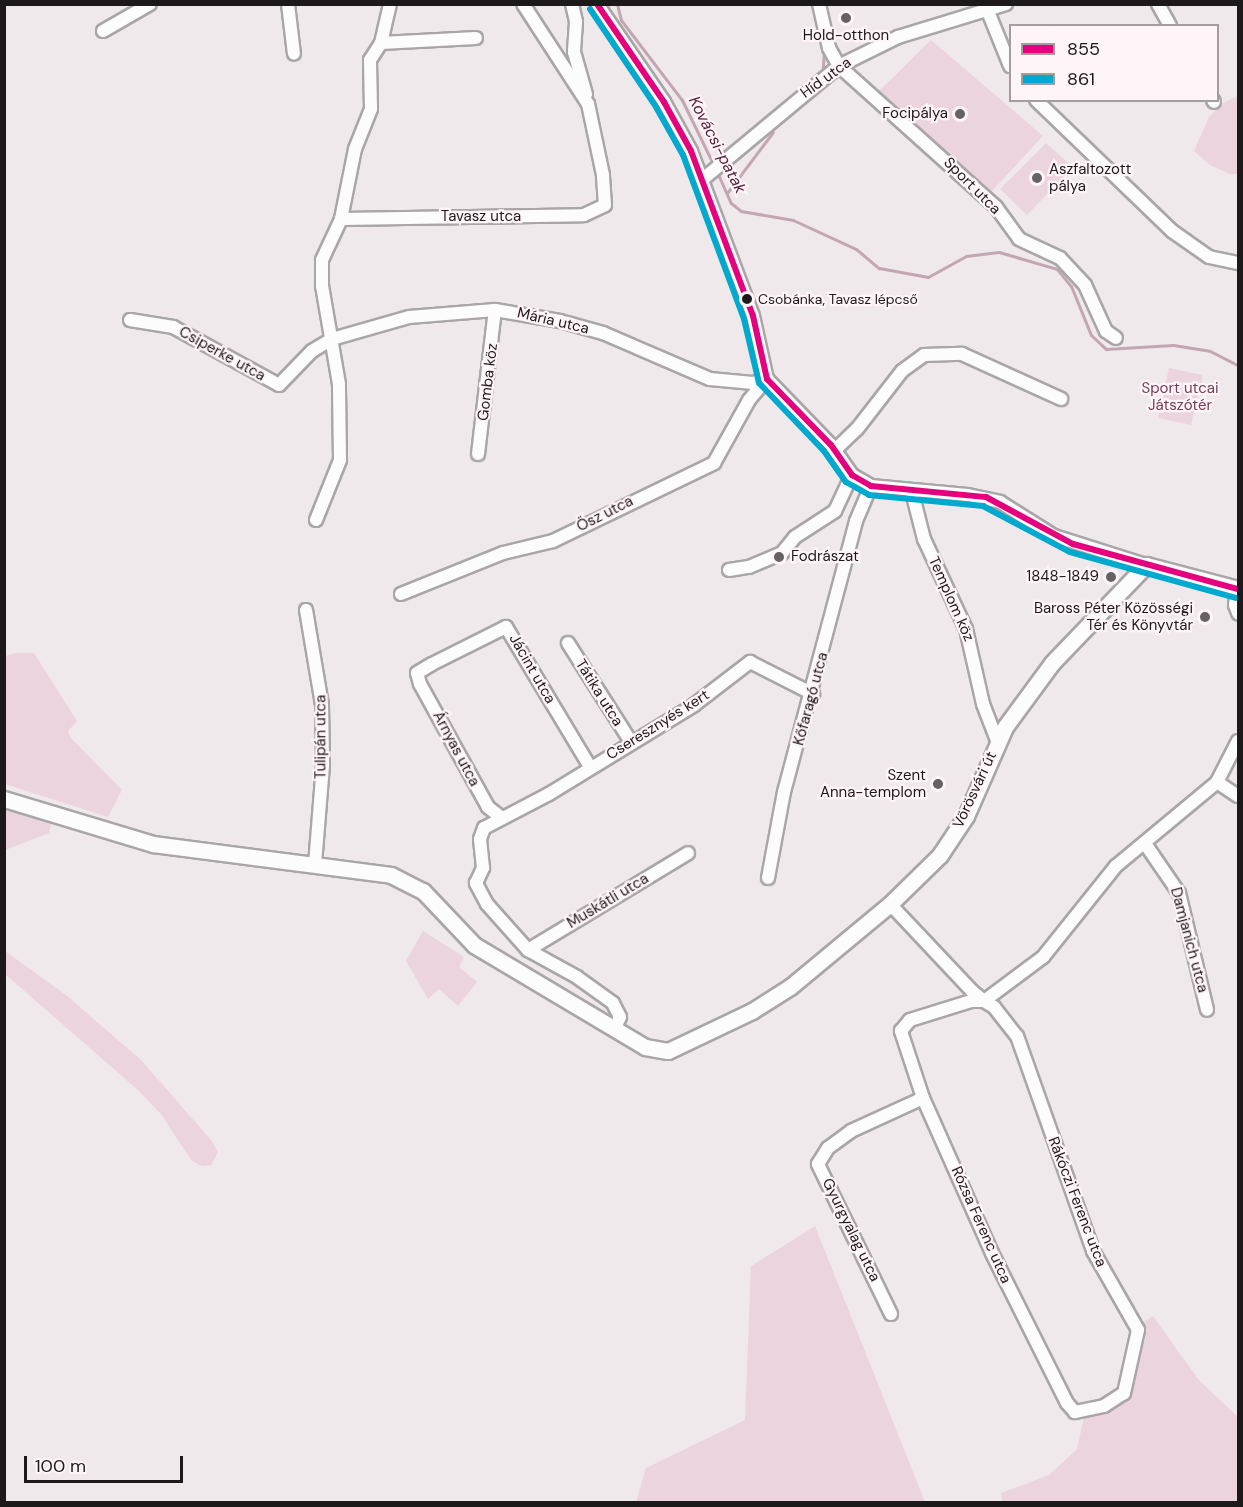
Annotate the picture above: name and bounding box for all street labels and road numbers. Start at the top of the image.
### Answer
street label: Híd utca [797,54,855,102]
street label: Sport utca [940,154,1004,218]
street label: Tavasz utca [441,208,521,226]
street label: Mária utca [515,304,591,338]
street label: Csiperke utca [176,323,268,385]
street label: Gomba köz [474,342,502,422]
street label: Ősz utca [574,492,636,536]
street label: Templom köz [924,554,978,644]
street label: Jácint utca [505,631,559,707]
street label: Kőfaragó utca [790,650,832,748]
street label: Tátika utca [571,656,627,730]
street label: Cseresznyés kert [603,686,713,764]
street label: Tulipán utca [312,695,330,779]
street label: Árnyas utca [429,708,483,790]
street label: Vörösvári út [949,749,1001,831]
street label: Muskátli utca [564,870,652,932]
street label: Damjanich utca [1166,885,1212,995]
street label: Rákóczi Ferenc utca [1044,1134,1110,1270]
street label: Rózsa Ferenc utca [947,1164,1015,1286]
street label: Gyurgyalag utca [818,1175,884,1285]

